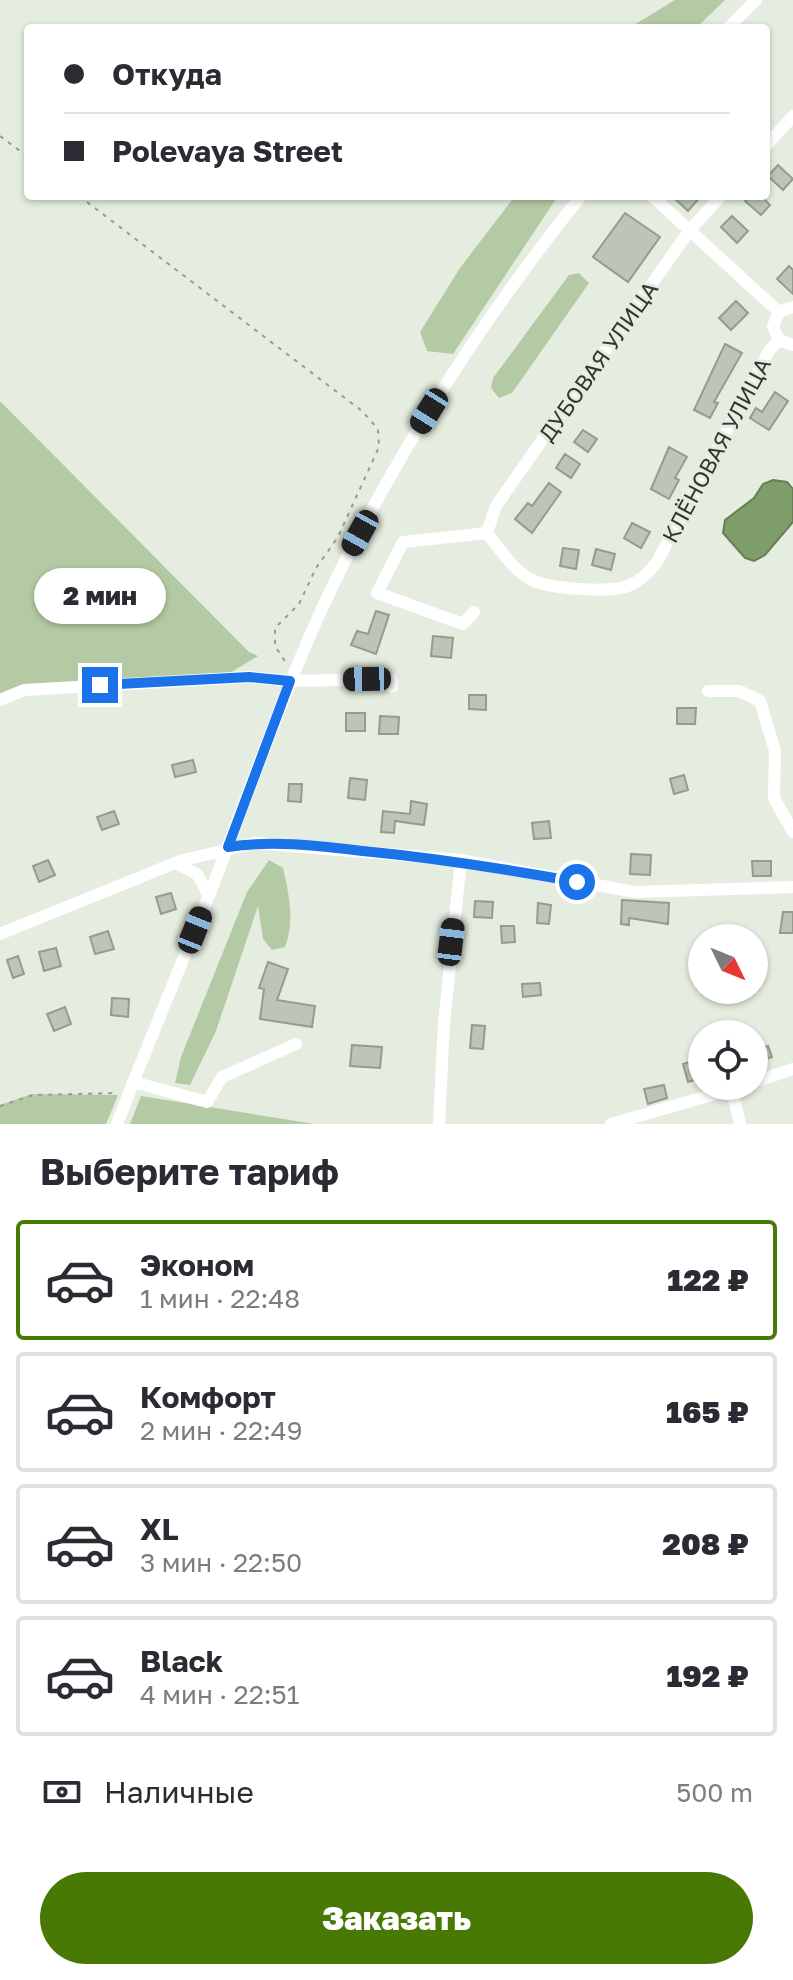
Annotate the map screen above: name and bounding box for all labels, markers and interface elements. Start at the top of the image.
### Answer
text: Откуда [112,56,222,92]
text: Polevaya Street [112,133,343,169]
street label: ДУБОВАЯ УЛИЦА [533,276,663,446]
street label: КЛЁНОВАЯ УЛИЦА [656,353,776,547]
car [406,384,452,438]
car [338,506,382,560]
callout: 2 мин [34,569,166,625]
text: 2 мин [63,580,137,611]
route end [82,667,118,703]
car [343,667,391,691]
route start [559,864,595,900]
car [175,903,215,957]
car [436,917,466,967]
north arrow [688,924,768,1004]
map controls [688,924,768,1100]
button: locate [688,1020,768,1100]
text: Выберите тариф [40,1150,339,1193]
icon: car [44,1244,116,1316]
text: Эконом [140,1247,254,1283]
text: 122 ₽ [667,1262,749,1298]
text: 1 мин · 22:48 [140,1283,300,1314]
icon: car [44,1376,116,1448]
text: Комфорт [140,1379,276,1415]
text: 165 ₽ [666,1394,749,1430]
text: 2 мин · 22:49 [140,1415,302,1446]
icon: car [44,1508,116,1580]
text: XL [140,1511,179,1547]
text: 208 ₽ [662,1526,749,1562]
text: 3 мин · 22:50 [140,1547,302,1578]
icon: car [44,1640,116,1712]
text: Black [140,1643,223,1679]
text: 192 ₽ [666,1658,749,1694]
text: 4 мин · 22:51 [140,1679,299,1710]
icon: cash [40,1770,84,1814]
text: Наличные [104,1774,254,1810]
text: 500 m [676,1777,753,1808]
button: Заказать [40,1872,753,1964]

